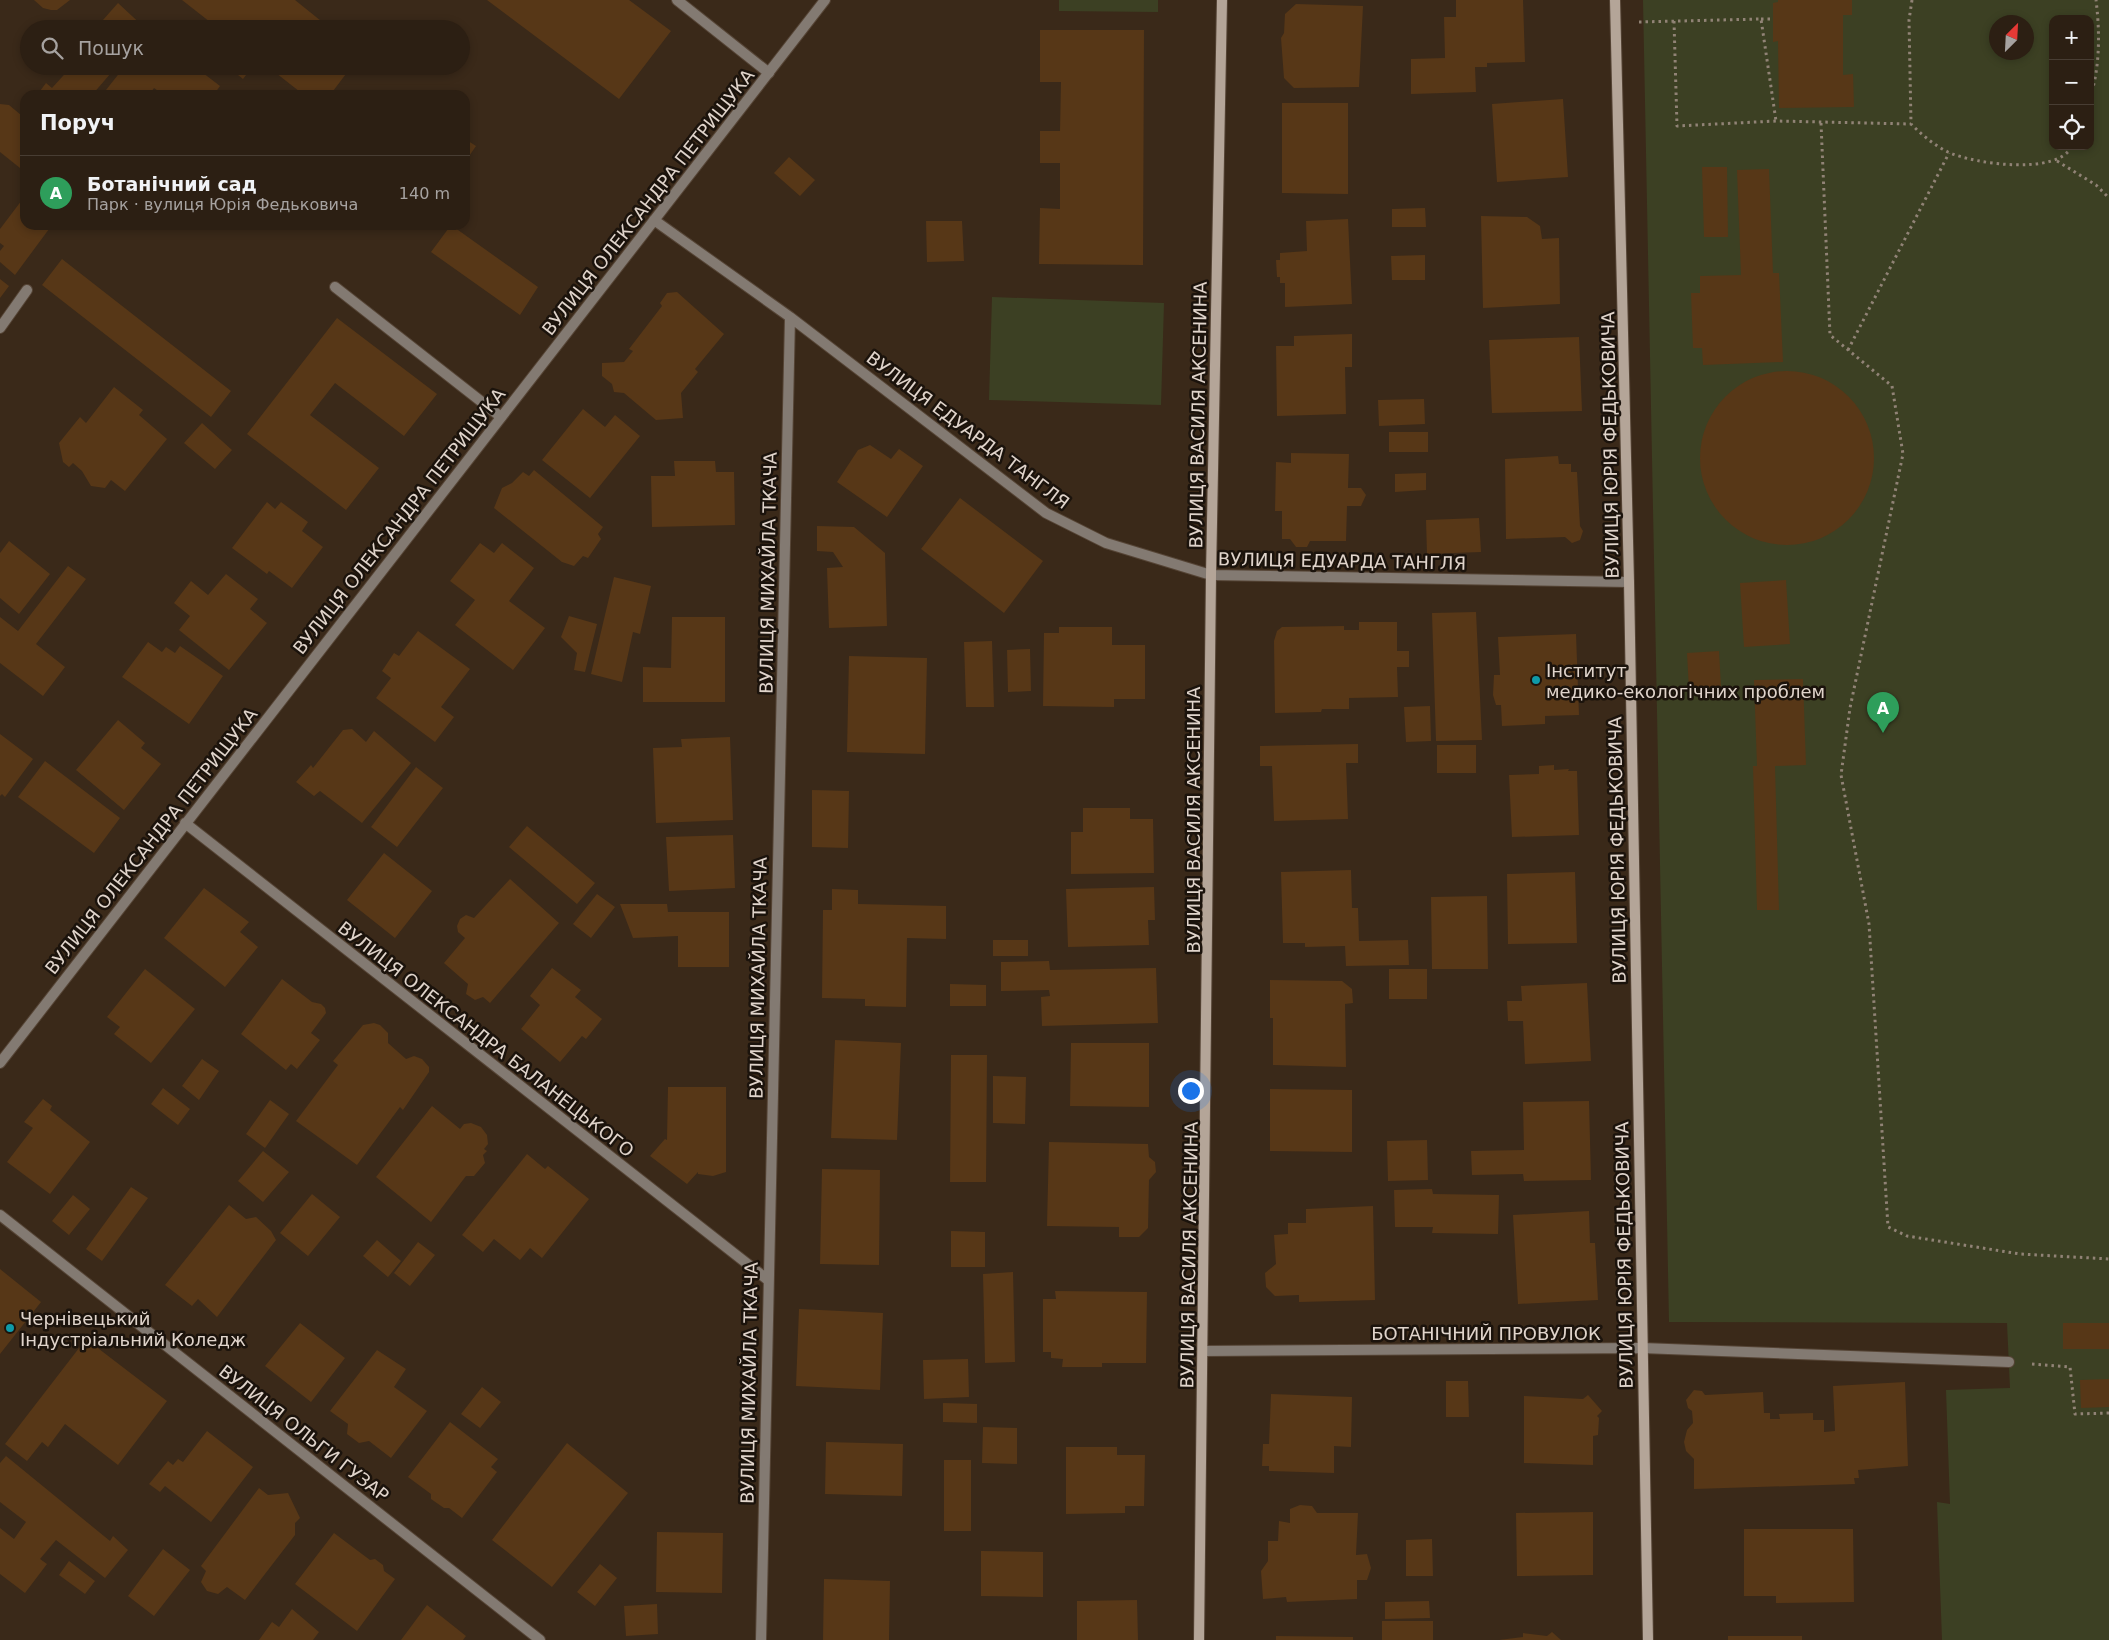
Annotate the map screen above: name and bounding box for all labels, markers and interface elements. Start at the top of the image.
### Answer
north arrow [1989,15,2034,60]
map controls [2049,15,2094,150]
button: + [2049,15,2094,60]
search box [20,20,470,75]
icon: search [38,34,66,62]
text: Пошук [78,37,144,59]
button: − [2049,60,2094,105]
street label: ВУЛИЦЯ ОЛЕКСАНДРА ПЕТРИЩУКА [538,64,759,339]
button: locate [2049,105,2094,150]
text: Поруч [40,111,115,135]
text: Ботанічний сад [87,173,257,195]
text: A [50,184,62,203]
text: 140 m [399,184,450,203]
text: Парк · вулиця Юрія Федьковича [87,195,358,214]
street label: ВУЛИЦЯ ВАСИЛЯ АКСЕНИНА [1185,281,1211,549]
street label: ВУЛИЦЯ ЮРІЯ ФЕДЬКОВИЧА [1597,311,1623,579]
street label: ВУЛИЦЯ ЕДУАРДА ТАНГЛЯ [863,347,1073,513]
street label: ВУЛИЦЯ ОЛЕКСАНДРА ПЕТРИЩУКА [289,383,510,658]
street label: ВУЛИЦЯ МИХАЙЛА ТКАЧА [755,451,781,694]
street label: ВУЛИЦЯ ЕДУАРДА ТАНГЛЯ [1218,548,1466,574]
place label: Інститут медико-екологічних проблем [1546,660,1825,702]
marker: Інститут медико-екологічних проблем [1530,674,1542,686]
street label: ВУЛИЦЯ ВАСИЛЯ АКСЕНИНА [1183,686,1204,953]
pin: A [1867,692,1899,733]
street label: ВУЛИЦЯ ОЛЕКСАНДРА ПЕТРИЩУКА [41,703,262,978]
street label: ВУЛИЦЯ ЮРІЯ ФЕДЬКОВИЧА [1604,716,1630,984]
street label: ВУЛИЦЯ МИХАЙЛА ТКАЧА [745,856,771,1099]
street label: ВУЛИЦЯ ОЛЕКСАНДРА БАЛАНЕЦЬКОГО [334,917,638,1161]
your location [1178,1078,1204,1104]
street label: ВУЛИЦЯ ВАСИЛЯ АКСЕНИНА [1176,1121,1202,1389]
street label: ВУЛИЦЯ ЮРІЯ ФЕДЬКОВИЧА [1611,1121,1637,1389]
street label: ВУЛИЦЯ МИХАЙЛА ТКАЧА [736,1261,762,1504]
place label: Чернівецький Індустріальний Коледж [20,1308,246,1350]
marker: Чернівецький Індустріальний Коледж [4,1322,16,1334]
street label: БОТАНІЧНИЙ ПРОВУЛОК [1371,1323,1601,1344]
street label: ВУЛИЦЯ ОЛЬГИ ГУЗАР [215,1360,393,1506]

